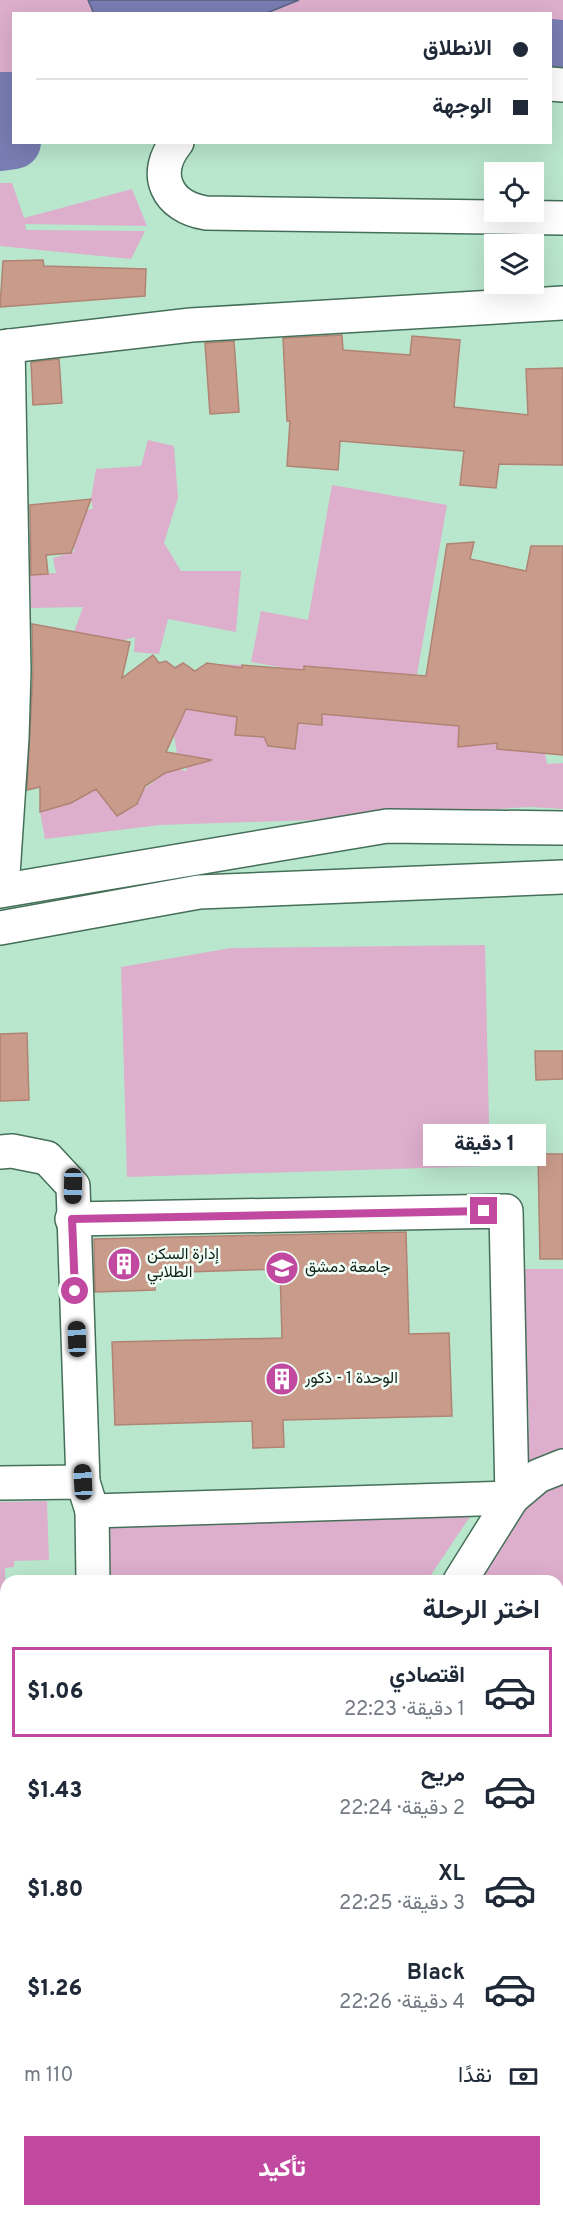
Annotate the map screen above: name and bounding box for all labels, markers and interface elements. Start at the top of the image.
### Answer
text: الانطلاق [423,36,492,63]
text: الوجهة [432,94,492,121]
map controls [484,162,544,294]
button: locate [484,162,544,222]
button: layers [484,234,544,294]
callout: 1 دقيقة [422,1124,546,1166]
text: 1 دقيقة [454,1132,515,1158]
car [64,1168,82,1204]
route end [470,1197,497,1224]
place label: إدارة السكن الطلابي [147,1245,219,1285]
building icon: إدارة السكن الطلابي [106,1246,142,1282]
school or university icon: جامعة دمشق [264,1250,300,1286]
place label: جامعة دمشق [305,1258,391,1278]
route start [61,1277,88,1304]
car [67,1321,87,1357]
building icon: الوحدة 1 - ذكور [264,1361,300,1397]
place label: الوحدة 1 - ذكور [304,1369,398,1389]
car [73,1464,93,1500]
text: اختر الرحلة [423,1594,540,1628]
text: اقتصادي [389,1663,465,1690]
icon: car [483,1665,537,1719]
text: $1.06 [27,1679,83,1706]
text: 1 دقيقة · 22:23 [344,1697,465,1723]
text: مريح [421,1762,465,1789]
icon: car [483,1764,537,1818]
text: $1.43 [27,1778,83,1805]
text: 2 دقيقة · 22:24 [339,1796,465,1822]
text: XL [438,1861,465,1888]
icon: car [483,1863,537,1917]
text: $1.80 [27,1877,83,1904]
text: 3 دقيقة · 22:25 [339,1891,465,1917]
text: Black [407,1960,465,1987]
icon: car [483,1962,537,2016]
text: $1.26 [27,1976,82,2003]
text: 4 دقيقة · 22:26 [339,1990,465,2016]
icon: cash [507,2060,540,2093]
text: 110 m [24,2063,73,2089]
text: نقدًا [458,2063,492,2090]
button: تأكيد [24,2136,540,2205]

